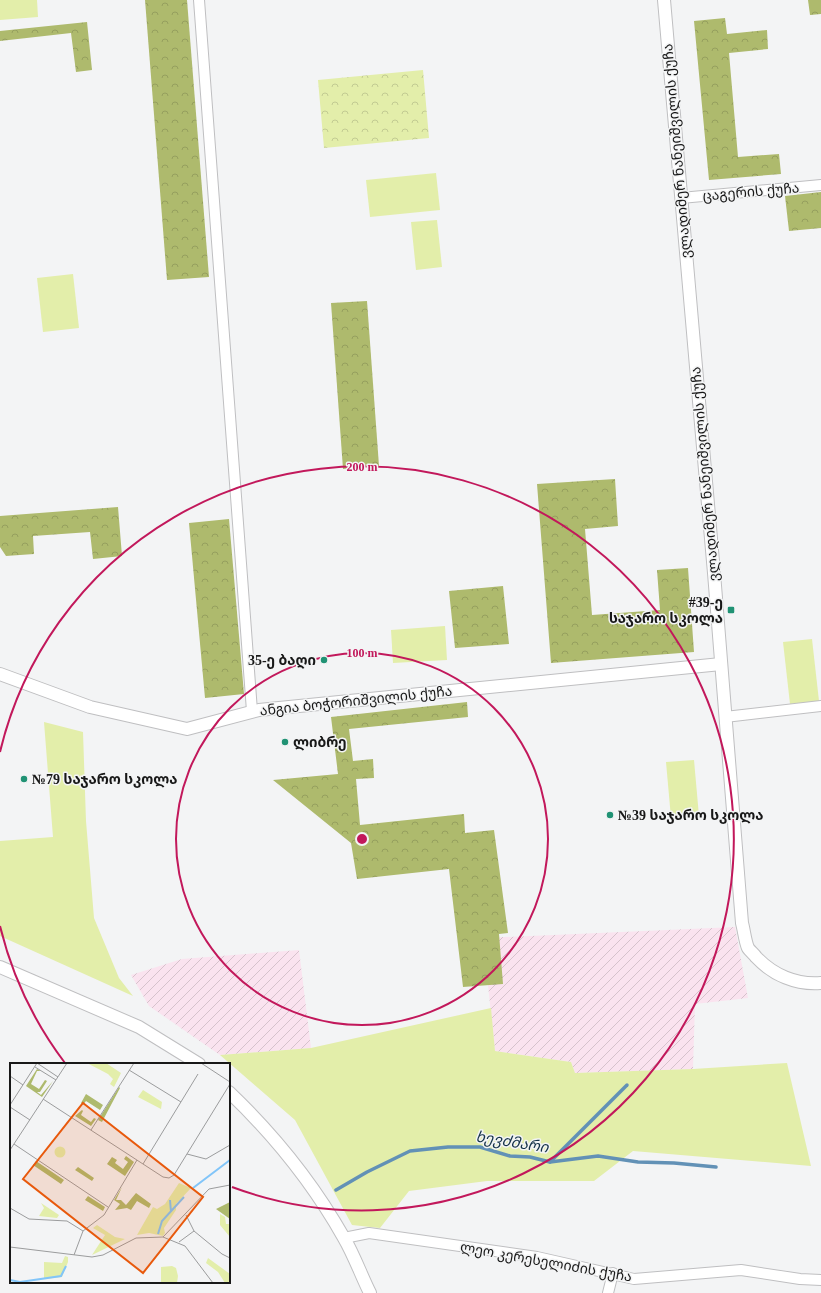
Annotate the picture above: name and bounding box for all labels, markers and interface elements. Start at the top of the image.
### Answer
street label: ვლადიმერ ნანეიშვილის ქუჩა [660,43,695,259]
street label: ცაგერის ქუჩა [702,180,800,205]
street label: ვლადიმერ ნანეიშვილის ქუჩა [688,366,723,582]
text: 200 m [347,460,378,474]
place label: #39-ე საჯარო სკოლა [609,595,723,627]
marker: #39-ე საჯარო სკოლა [726,605,736,615]
text: 100 m [347,646,378,660]
place label: 35-ე ბაღი [248,653,316,669]
marker: 35-ე ბაღი [319,655,329,665]
street label: ანგია ბოჭორიშვილის ქუჩა [259,683,453,720]
place label: ლიბრე [293,735,347,751]
marker: ლიბრე [280,737,290,747]
place label: №79 საჯარო სკოლა [32,772,178,788]
marker: №79 საჯარო სკოლა [19,774,29,784]
place label: №39 საჯარო სკოლა [618,808,764,824]
marker: №39 საჯარო სკოლა [605,810,615,820]
centre of rings [355,832,369,846]
inset map [10,1063,230,1283]
water label: ხევძმარი [474,1128,551,1157]
street label: ლეო კერესელიძის ქუჩა [459,1239,633,1286]

